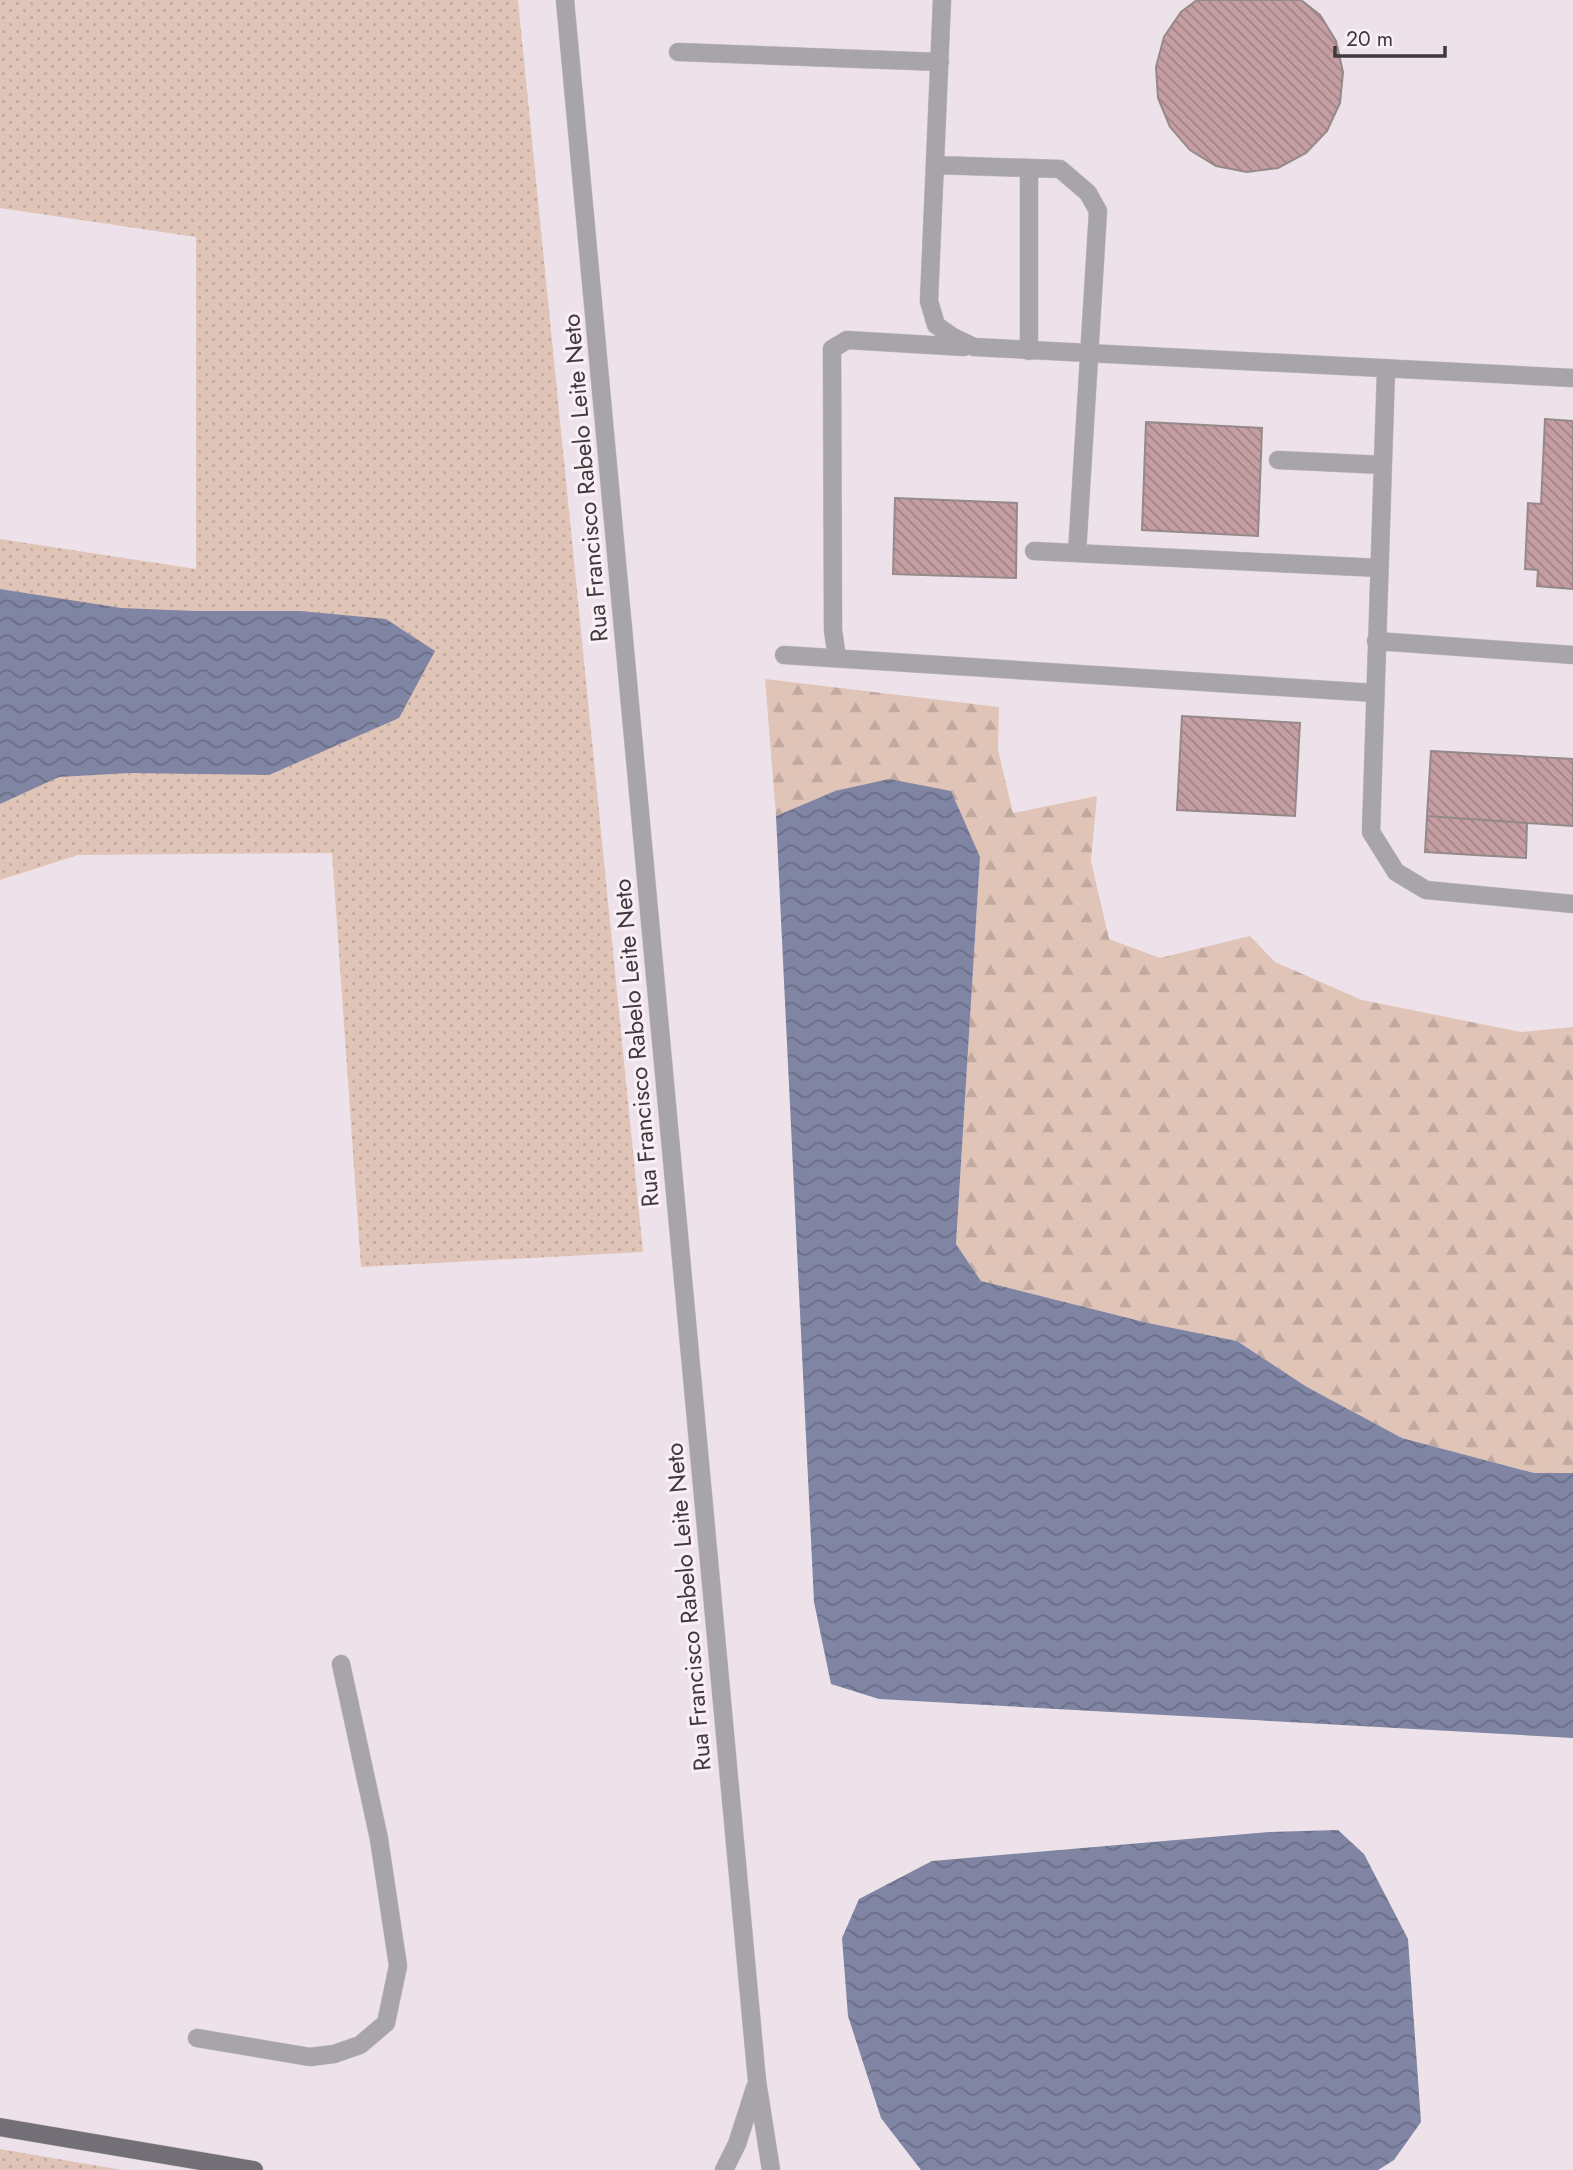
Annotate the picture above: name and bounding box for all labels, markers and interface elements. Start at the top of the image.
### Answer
scale bar [1335,14,1445,58]
text: 20 m [1346,24,1393,54]
street label: Rua Francisco Rabelo Leite Neto [553,312,617,644]
street label: Rua Francisco Rabelo Leite Neto [604,877,668,1209]
street label: Rua Francisco Rabelo Leite Neto [656,1441,720,1773]

